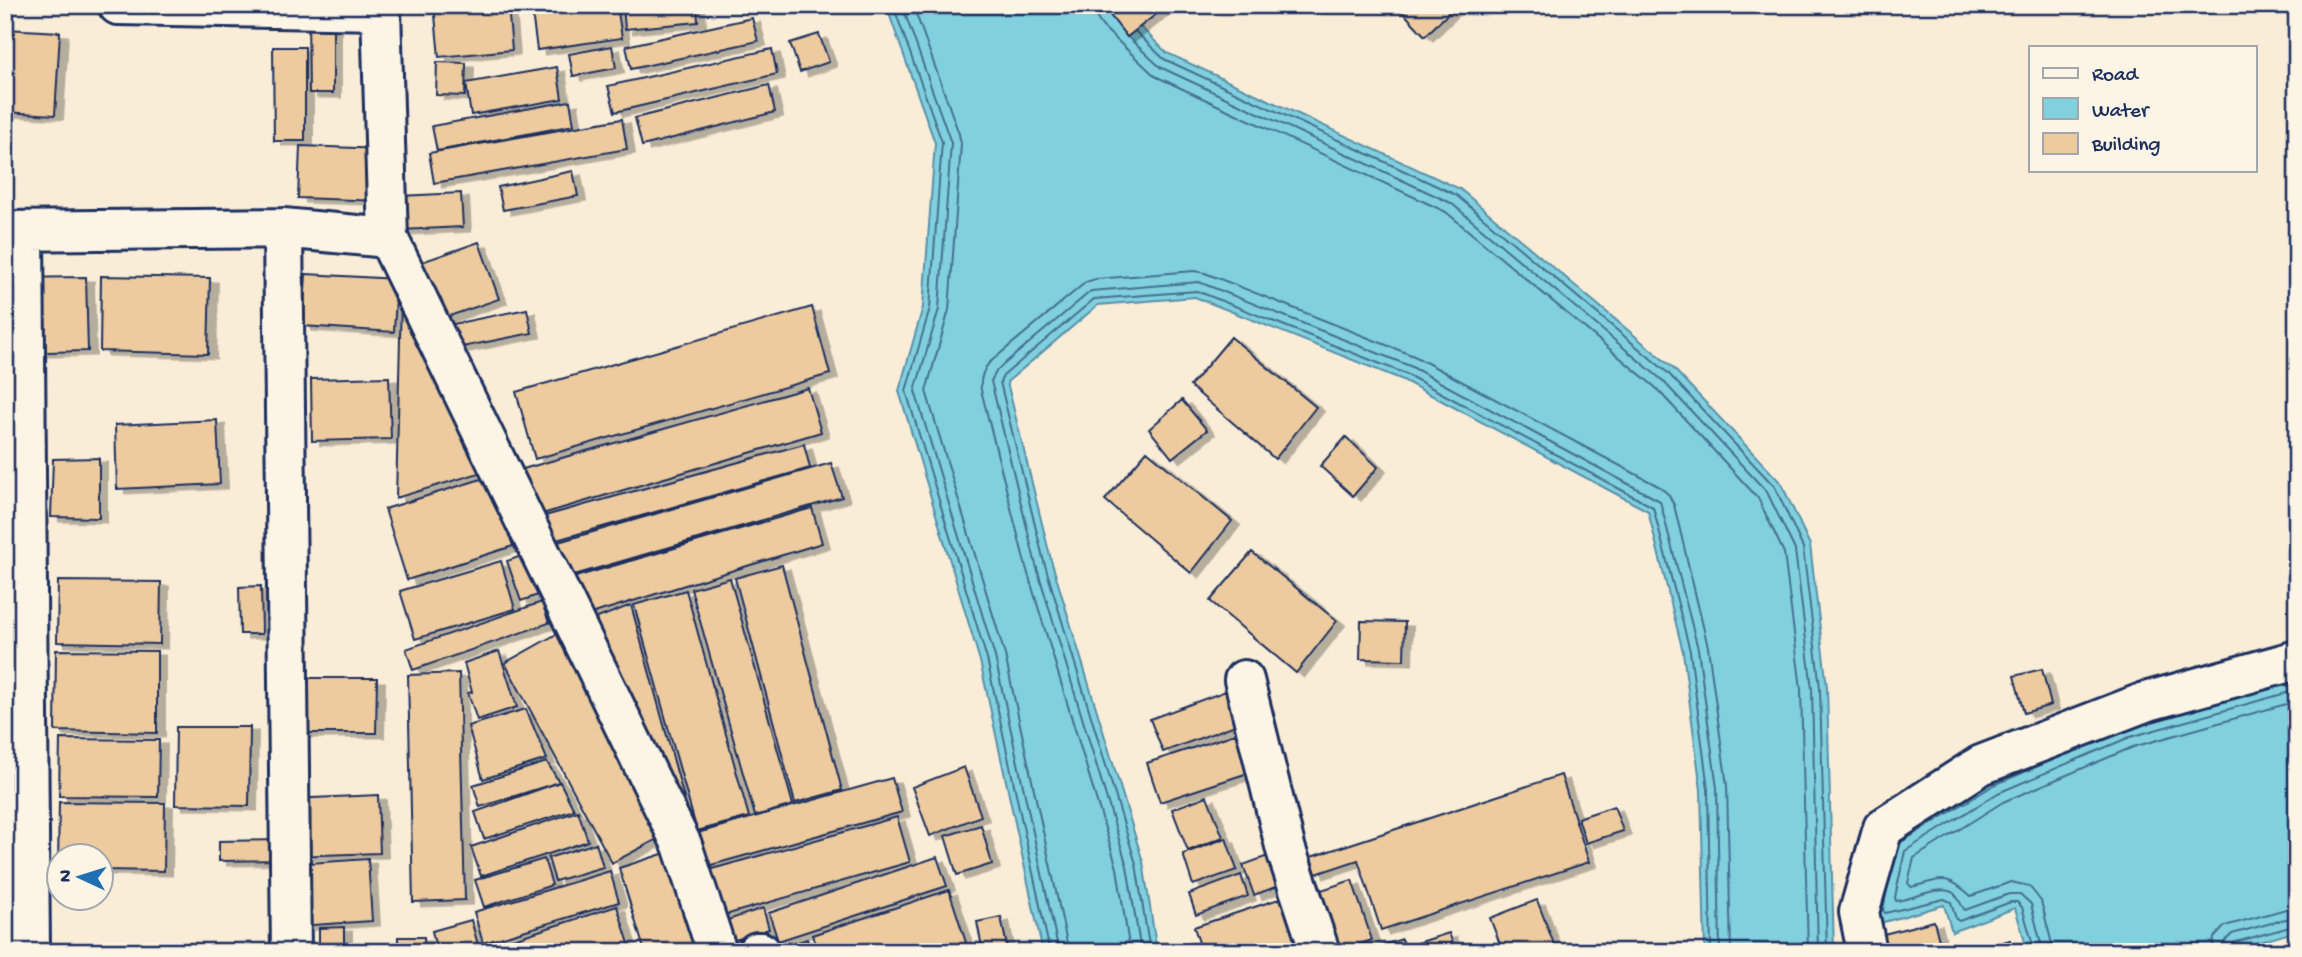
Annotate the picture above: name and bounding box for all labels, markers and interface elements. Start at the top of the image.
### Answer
legend [2029,46,2256,172]
text: Road [2092,64,2140,89]
text: Water [2092,100,2150,125]
text: Building [2091,134,2161,159]
north arrow [46,842,116,912]
text: N [55,869,78,883]

